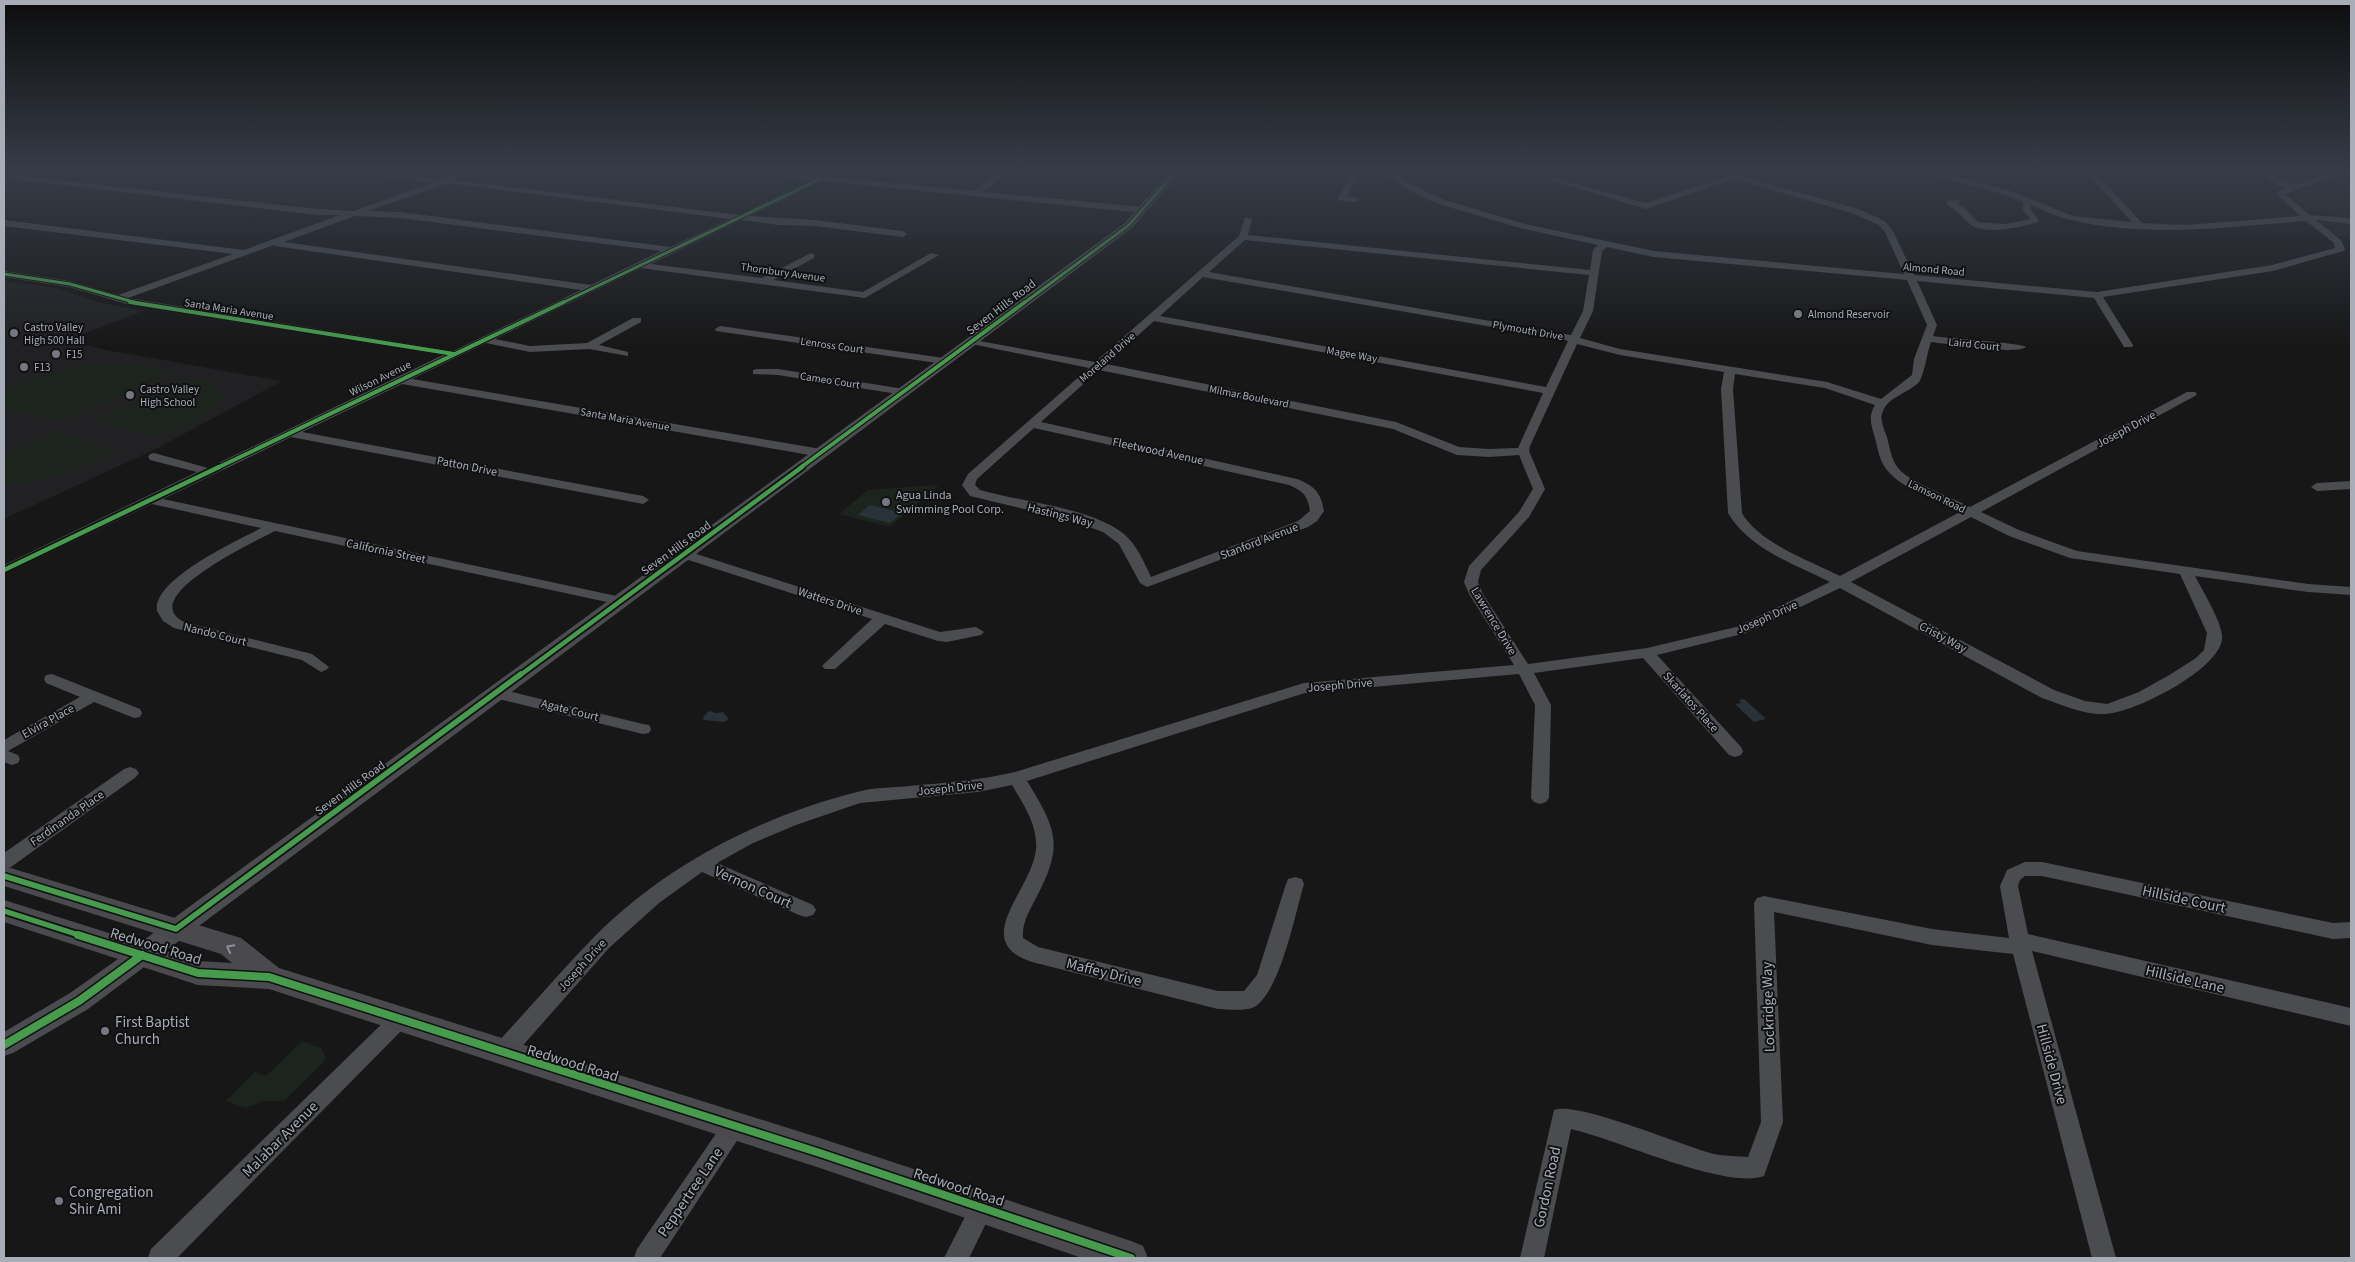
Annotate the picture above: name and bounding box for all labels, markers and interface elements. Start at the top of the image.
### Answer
street label: Thornbury Avenue [740,259,827,286]
street label: Almond Road [1903,259,1965,280]
street label: Seven Hills Road [963,276,1040,339]
street label: Santa Maria Avenue [183,295,275,324]
place label: Almond Reservoir [1808,307,1890,322]
marker: Almond Reservoir [1792,308,1804,320]
street label: Plymouth Drive [1492,317,1565,344]
place label: Castro Valley High 500 Hall [24,320,85,348]
marker: Castro Valley High 500 Hall [8,327,20,339]
street label: Moreland Drive [1076,329,1139,386]
street label: Lenross Court [799,334,865,357]
street label: Laird Court [1948,334,2001,355]
street label: Magee Way [1325,343,1378,366]
place label: F15 [66,347,82,362]
marker: F15 [50,348,62,360]
street label: Wilson Avenue [347,357,414,400]
place label: F13 [34,360,50,375]
marker: F13 [18,361,30,373]
street label: Cameo Court [799,368,861,393]
street label: Milmar Boulevard [1208,381,1290,412]
place label: Castro Valley High School [140,382,199,410]
marker: Castro Valley High School [124,389,136,401]
street label: Santa Maria Avenue [579,404,671,435]
street label: Joseph Drive [2094,407,2159,452]
street label: Fleetwood Avenue [1111,434,1205,469]
street label: Patton Drive [435,452,499,481]
street label: Lamson Road [1905,476,1968,517]
place label: Agua Linda Swimming Pool Corp. [896,487,1004,518]
marker: Agua Linda Swimming Pool Corp. [880,496,892,508]
street label: Hastings Way [1026,499,1095,532]
street label: Seven Hills Road [638,517,715,580]
street label: Stanford Avenue [1218,519,1301,564]
street label: California Street [345,535,427,568]
street label: Watters Drive [796,583,864,620]
street label: Lawrence Drive [1467,584,1521,659]
street label: Joseph Drive [1734,596,1800,638]
street label: Nando Court [182,618,248,650]
street label: Cristy Way [1916,618,1970,657]
street label: Skarlatos Place [1659,668,1722,736]
street label: Joseph Drive [1307,674,1373,697]
street label: Agate Court [539,695,600,726]
street label: Elvira Place [19,700,77,743]
street label: Seven Hills Road [312,757,389,820]
street label: Joseph Drive [917,777,983,800]
street label: Ferdinanda Place [27,787,108,850]
street label: Vernon Court [711,861,795,914]
street label: Hillside Court [2140,880,2228,919]
street label: Redwood Road [108,923,204,970]
street label: Joseph Drive [554,936,610,995]
one-way arrow [227,944,236,954]
street label: Maffey Drive [1064,953,1144,992]
street label: Hillside Lane [2143,960,2226,999]
street label: Lockridge Way [1756,961,1781,1053]
place label: First Baptist Church [115,1012,190,1050]
street label: Hillside Drive [2031,1022,2072,1107]
marker: First Baptist Church [99,1025,111,1037]
street label: Redwood Road [525,1040,621,1087]
street label: Malabar Avenue [238,1097,323,1182]
street label: Peppertree Lane [653,1144,728,1241]
street label: Gordon Road [1529,1145,1566,1230]
street label: Redwood Road [911,1163,1007,1212]
place label: Congregation Shir Ami [69,1182,154,1220]
marker: Congregation Shir Ami [53,1195,65,1207]

